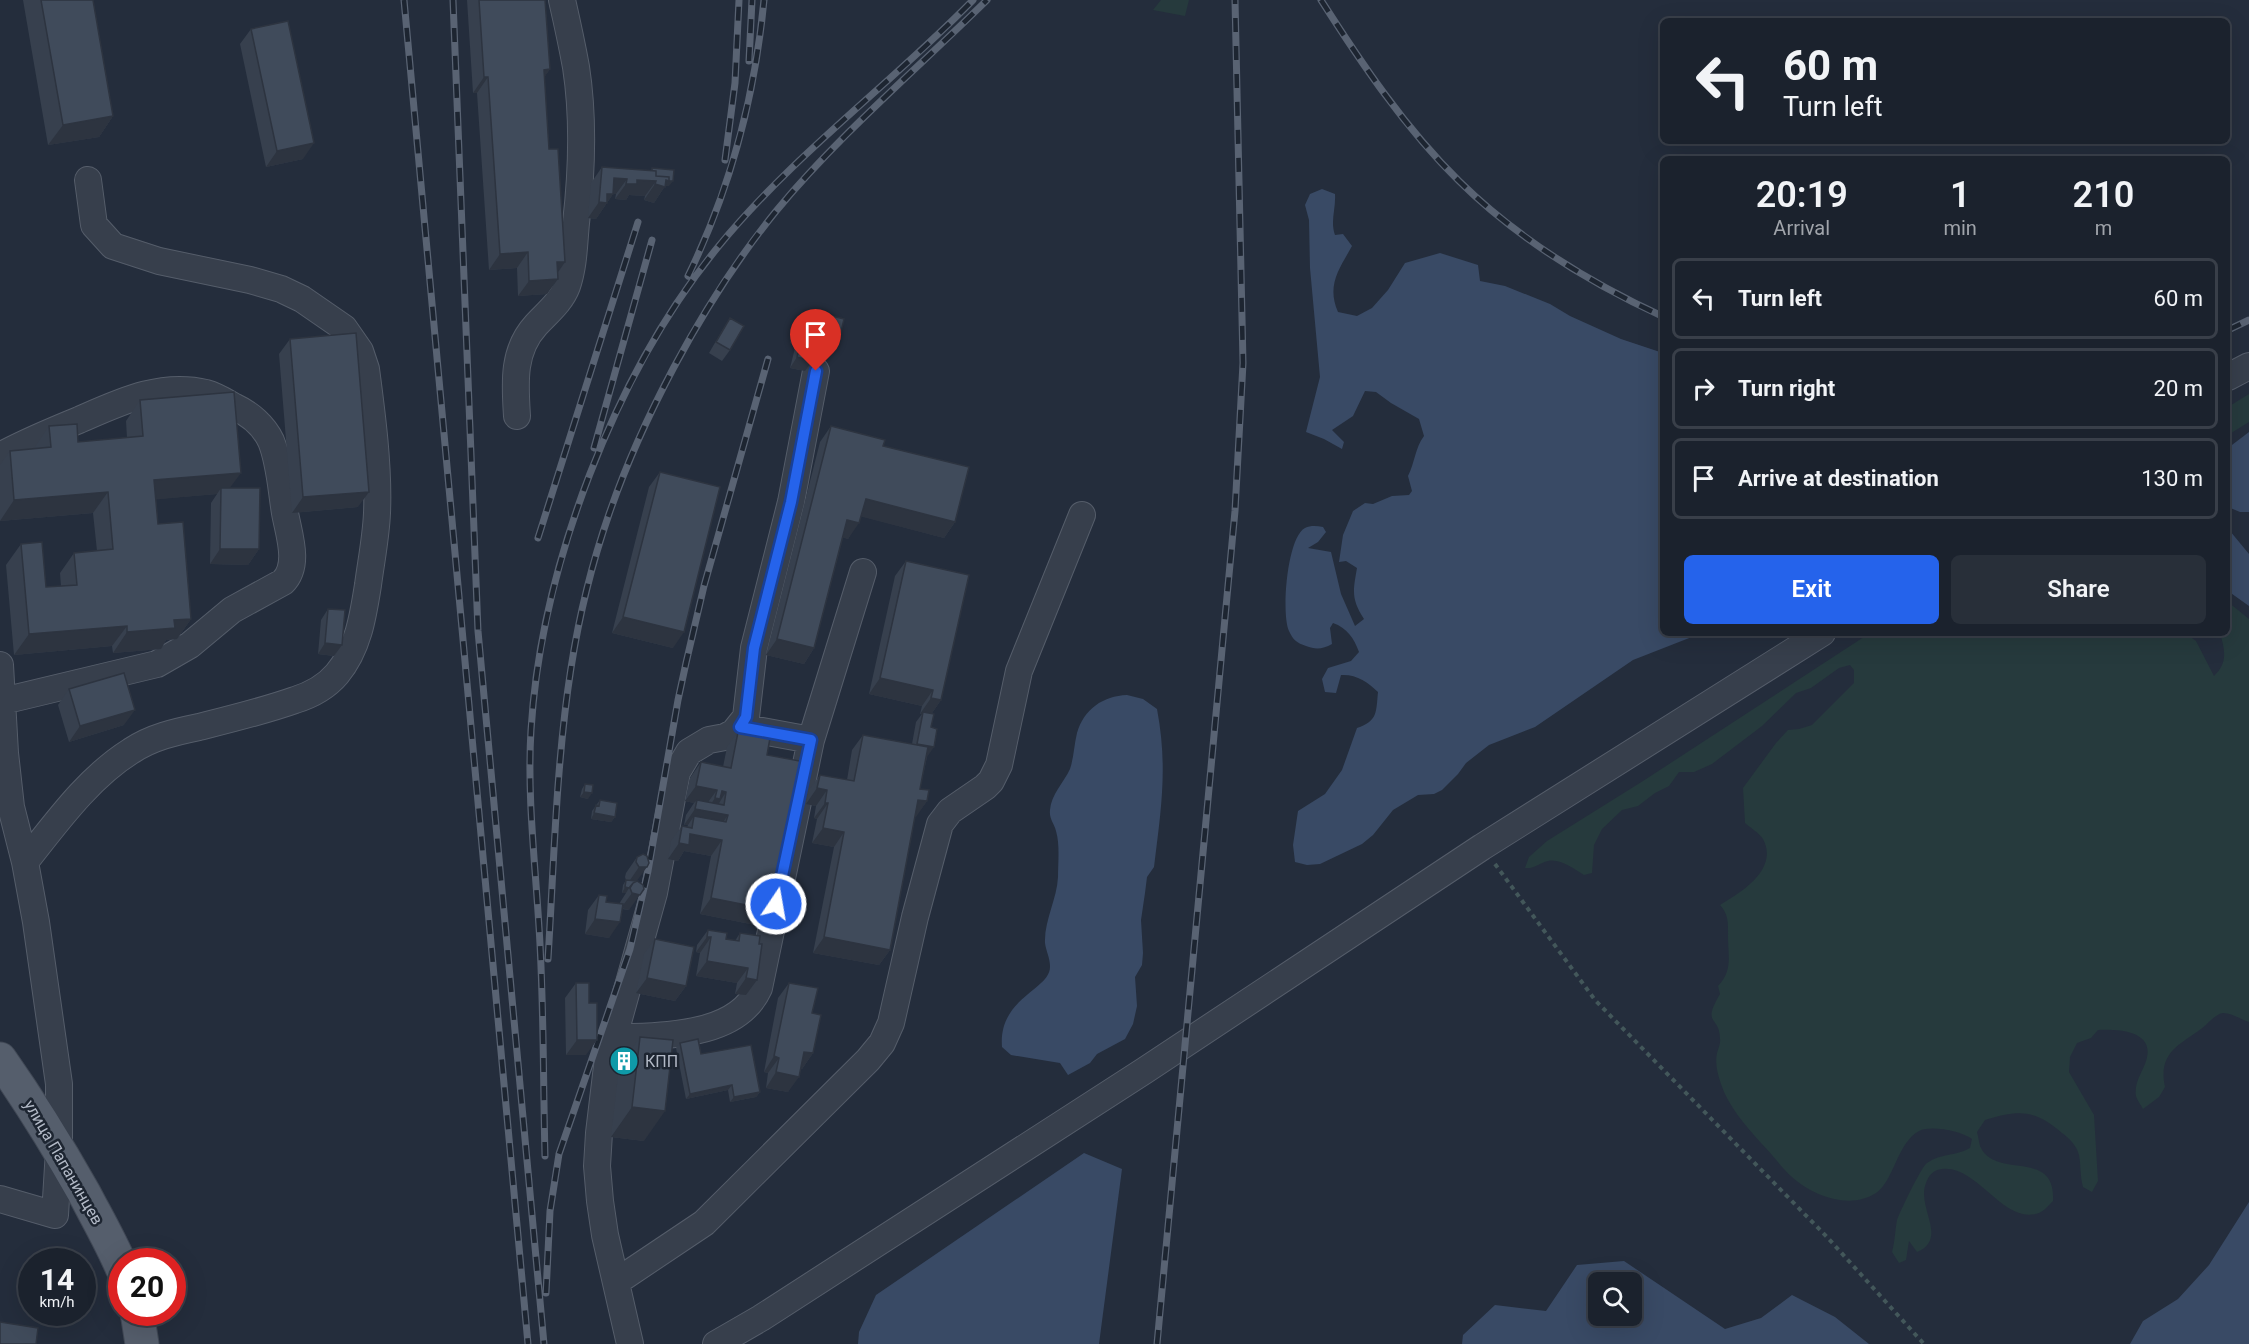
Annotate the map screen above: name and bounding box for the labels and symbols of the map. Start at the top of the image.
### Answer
pin [790,309,841,371]
position arrow [744,872,808,936]
building icon: КПП [608,1045,640,1077]
place label: КПП [645,1052,678,1071]
street label: улица Папанинцев [20,1097,107,1228]
speed limit sign: 20 [108,1248,186,1326]

